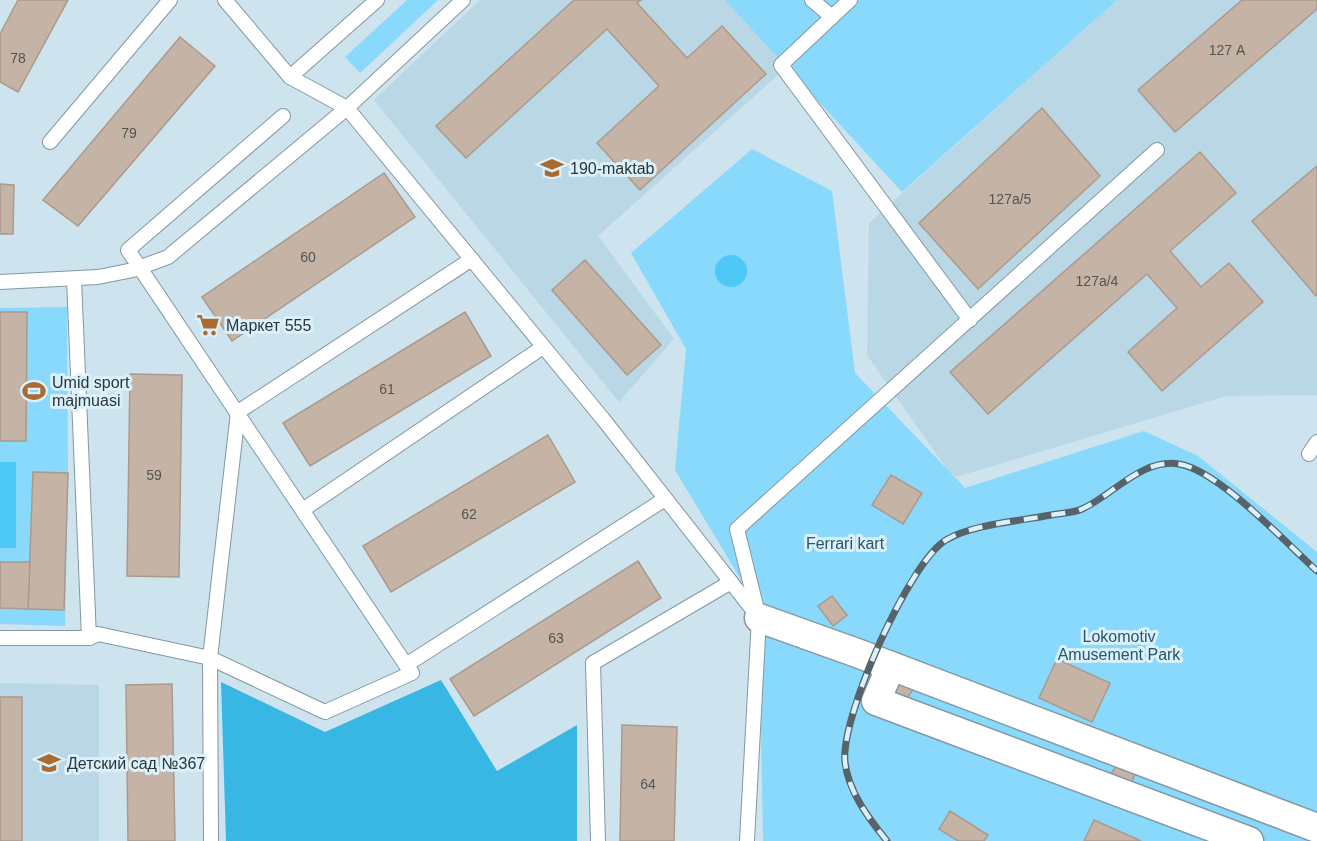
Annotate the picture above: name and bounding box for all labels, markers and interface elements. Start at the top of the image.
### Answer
house number: 127 А [1209,42,1246,58]
house number: 78 [10,50,26,66]
house number: 79 [121,125,137,141]
school or university icon: 190-maktab [539,155,565,181]
place label: 190-maktab [570,160,655,177]
house number: 127a/5 [989,191,1032,207]
house number: 60 [300,249,316,265]
house number: 127a/4 [1076,273,1119,289]
supermarket icon: Маркет 555 [195,312,221,338]
place label: Маркет 555 [226,317,311,334]
place label: Umid sport majmuasi [52,374,130,409]
sports icon: Umid sport majmuasi [21,378,47,404]
house number: 61 [379,381,395,397]
house number: 59 [146,467,162,483]
house number: 62 [461,506,477,522]
park label: Ferrari kart [806,535,885,552]
park label: Lokomotiv Amusement Park [1058,628,1181,663]
house number: 63 [548,630,564,646]
school or university icon: Детский сад №367 [36,750,62,776]
place label: Детский сад №367 [67,755,205,772]
house number: 64 [640,776,656,792]

